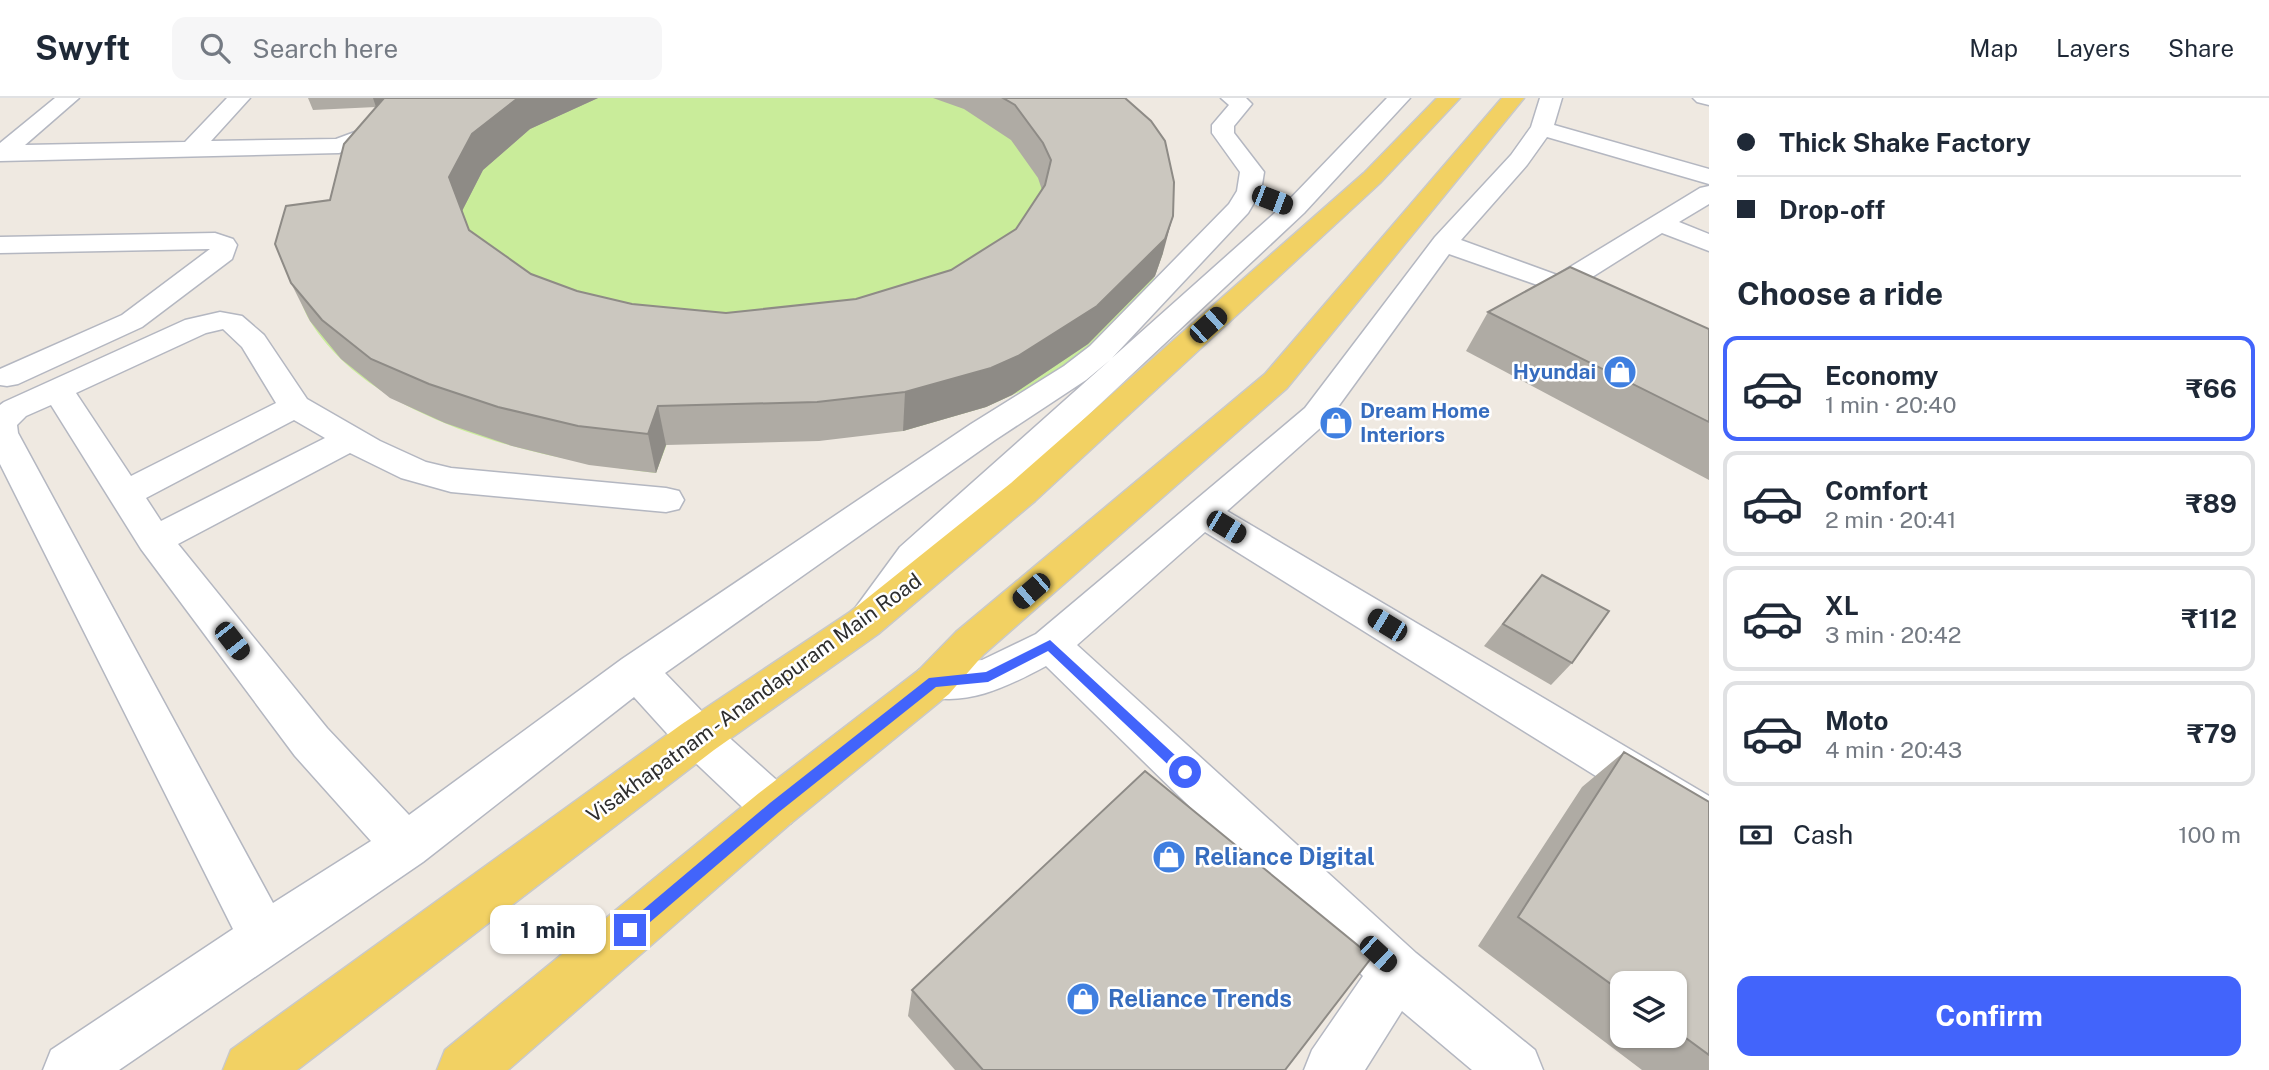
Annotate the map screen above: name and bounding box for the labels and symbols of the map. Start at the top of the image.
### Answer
car [1249,183,1296,217]
car [1186,303,1231,347]
shop icon: Hyundai [1601,353,1639,391]
place label: Hyundai [1513,359,1596,384]
place label: Dream Home Interiors [1360,398,1490,447]
shop icon: Dream Home Interiors [1317,404,1355,442]
car [1203,507,1250,547]
street label: Visakhapatnam - Anandapuram Main Road [581,568,926,828]
car [1009,569,1054,613]
car [1364,605,1411,645]
car [211,618,254,664]
route start [1169,756,1201,788]
shop icon: Reliance Digital [1150,838,1188,876]
place label: Reliance Digital [1194,842,1375,870]
callout: 1 min [490,906,606,954]
route end [614,914,646,946]
car [1356,932,1401,976]
shop icon: Reliance Trends [1064,980,1102,1018]
place label: Reliance Trends [1108,984,1292,1012]

